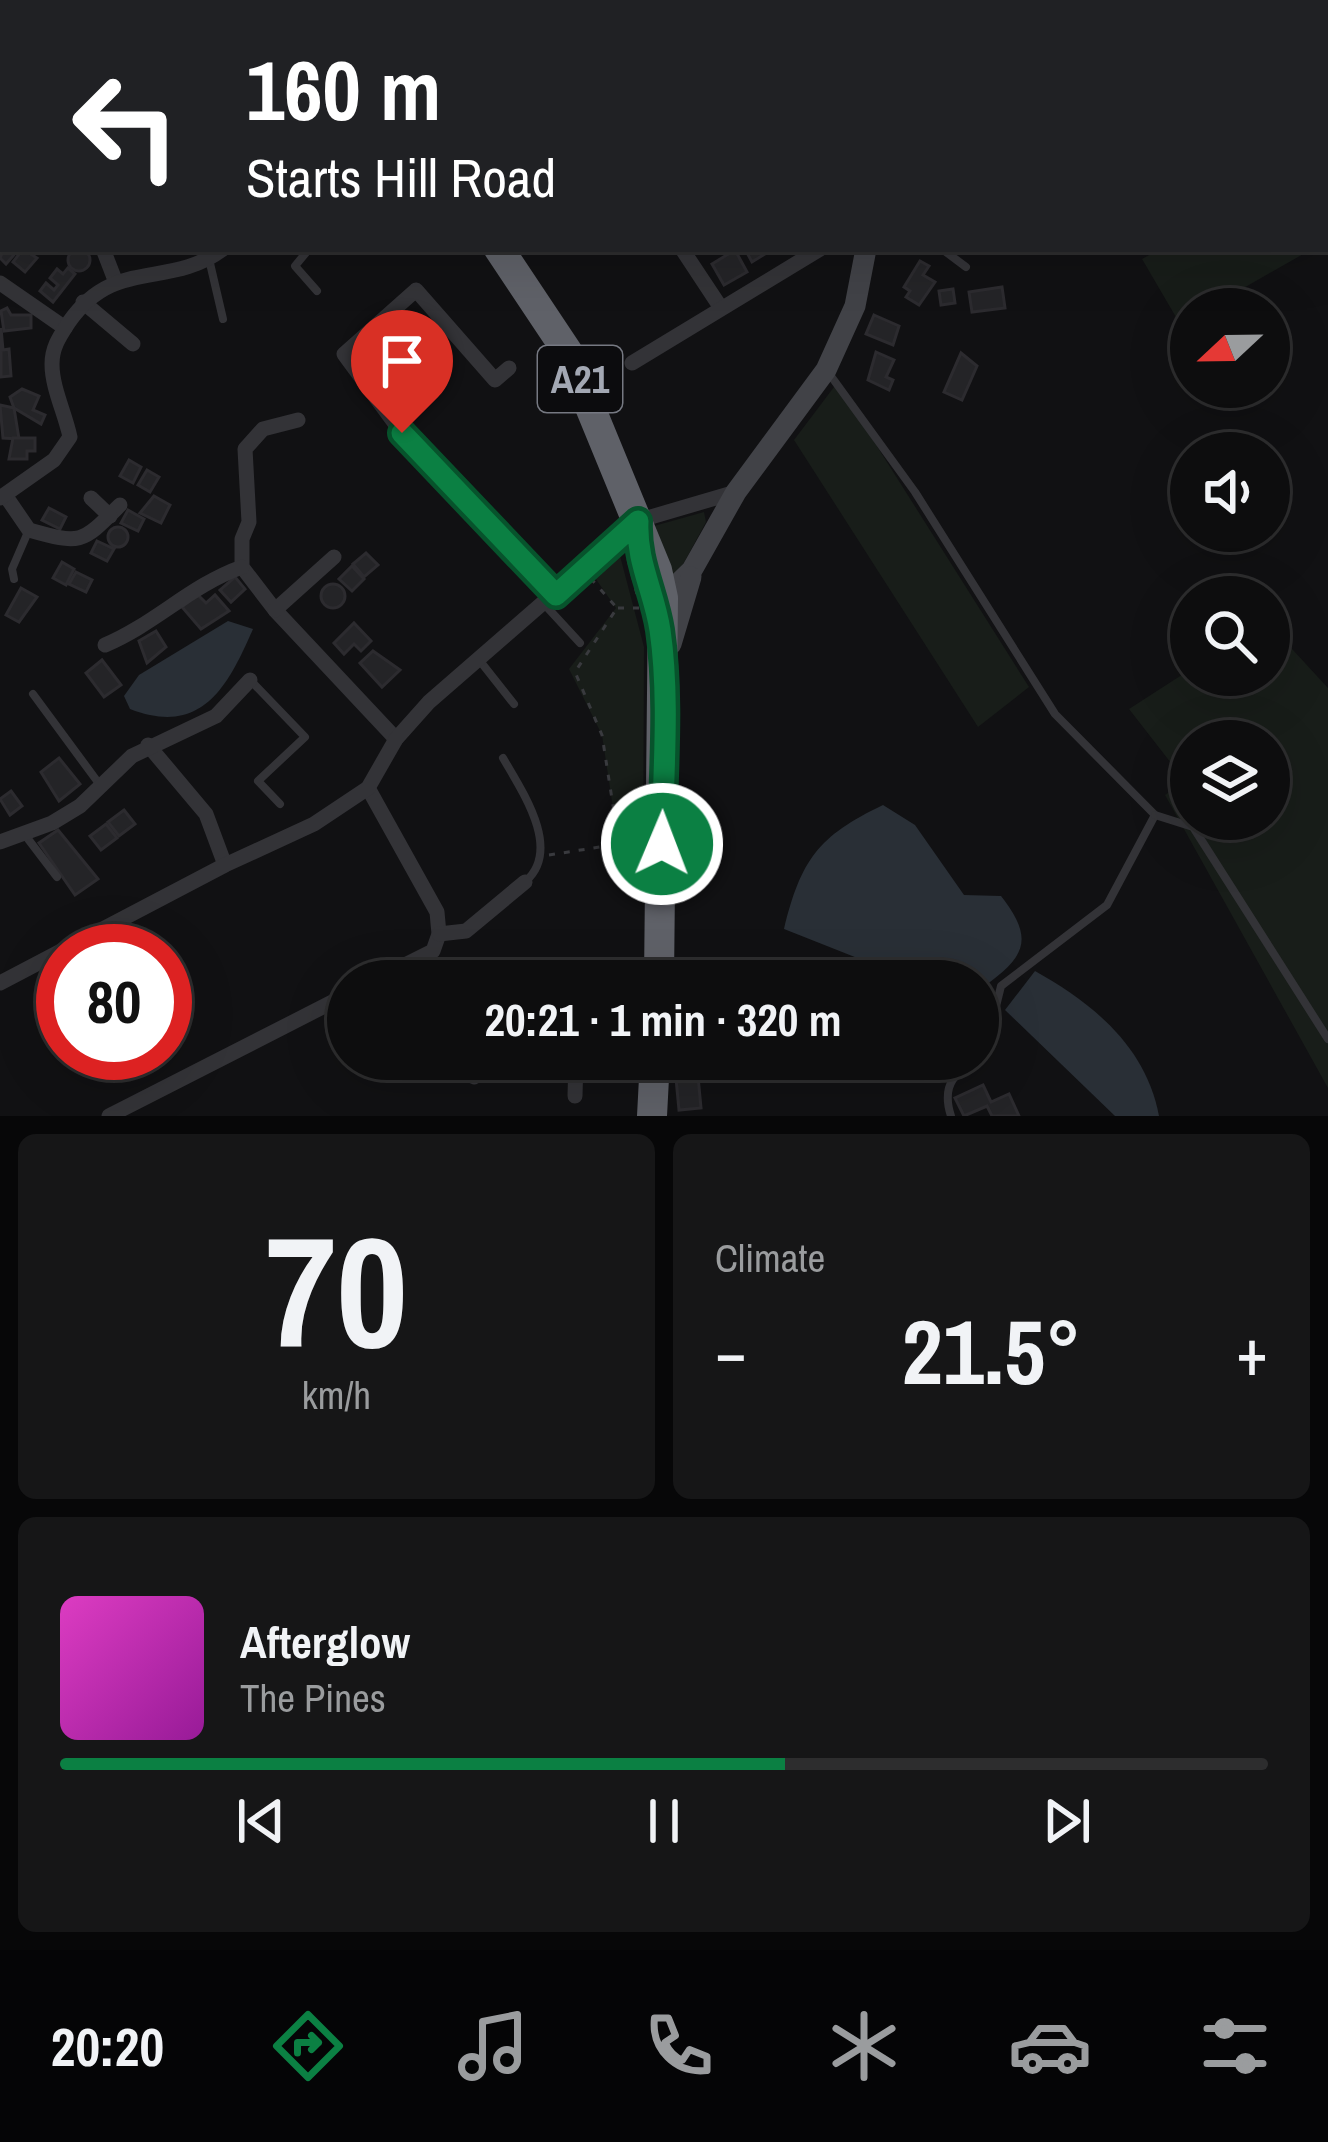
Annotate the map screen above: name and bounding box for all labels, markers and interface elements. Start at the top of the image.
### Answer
text: 160 m [246,33,441,146]
icon: left [48,48,204,204]
text: Starts Hill Road [246,141,556,214]
north arrow [1170,288,1290,408]
map controls [1170,288,1290,840]
pin [351,310,453,433]
icon: arrive [369,328,435,394]
road number: A21 [538,346,622,412]
button: sound [1170,432,1290,552]
button: search [1170,576,1290,696]
button: layers [1170,720,1290,840]
position arrow [599,781,725,907]
speed limit sign: 80 [36,924,192,1080]
text: 20:21 · 1 min · 320 m [485,989,841,1050]
text: 70 [265,1186,408,1396]
text: Climate [715,1232,825,1284]
text: 21.5° [902,1291,1081,1412]
text: − [715,1307,747,1396]
text: + [1236,1307,1268,1396]
text: km/h [302,1369,371,1421]
text: Afterglow [240,1611,410,1672]
text: The Pines [240,1672,386,1724]
icon: previous [228,1788,294,1854]
icon: pause [631,1788,697,1854]
icon: next [1034,1788,1100,1854]
icon: directions [266,2004,350,2088]
icon: music [451,2004,535,2088]
icon: phone [637,2004,721,2088]
icon: climate [822,2004,906,2088]
icon: car [1008,2004,1092,2088]
icon: filters [1193,2004,1277,2088]
text: 20:20 [51,2010,164,2083]

